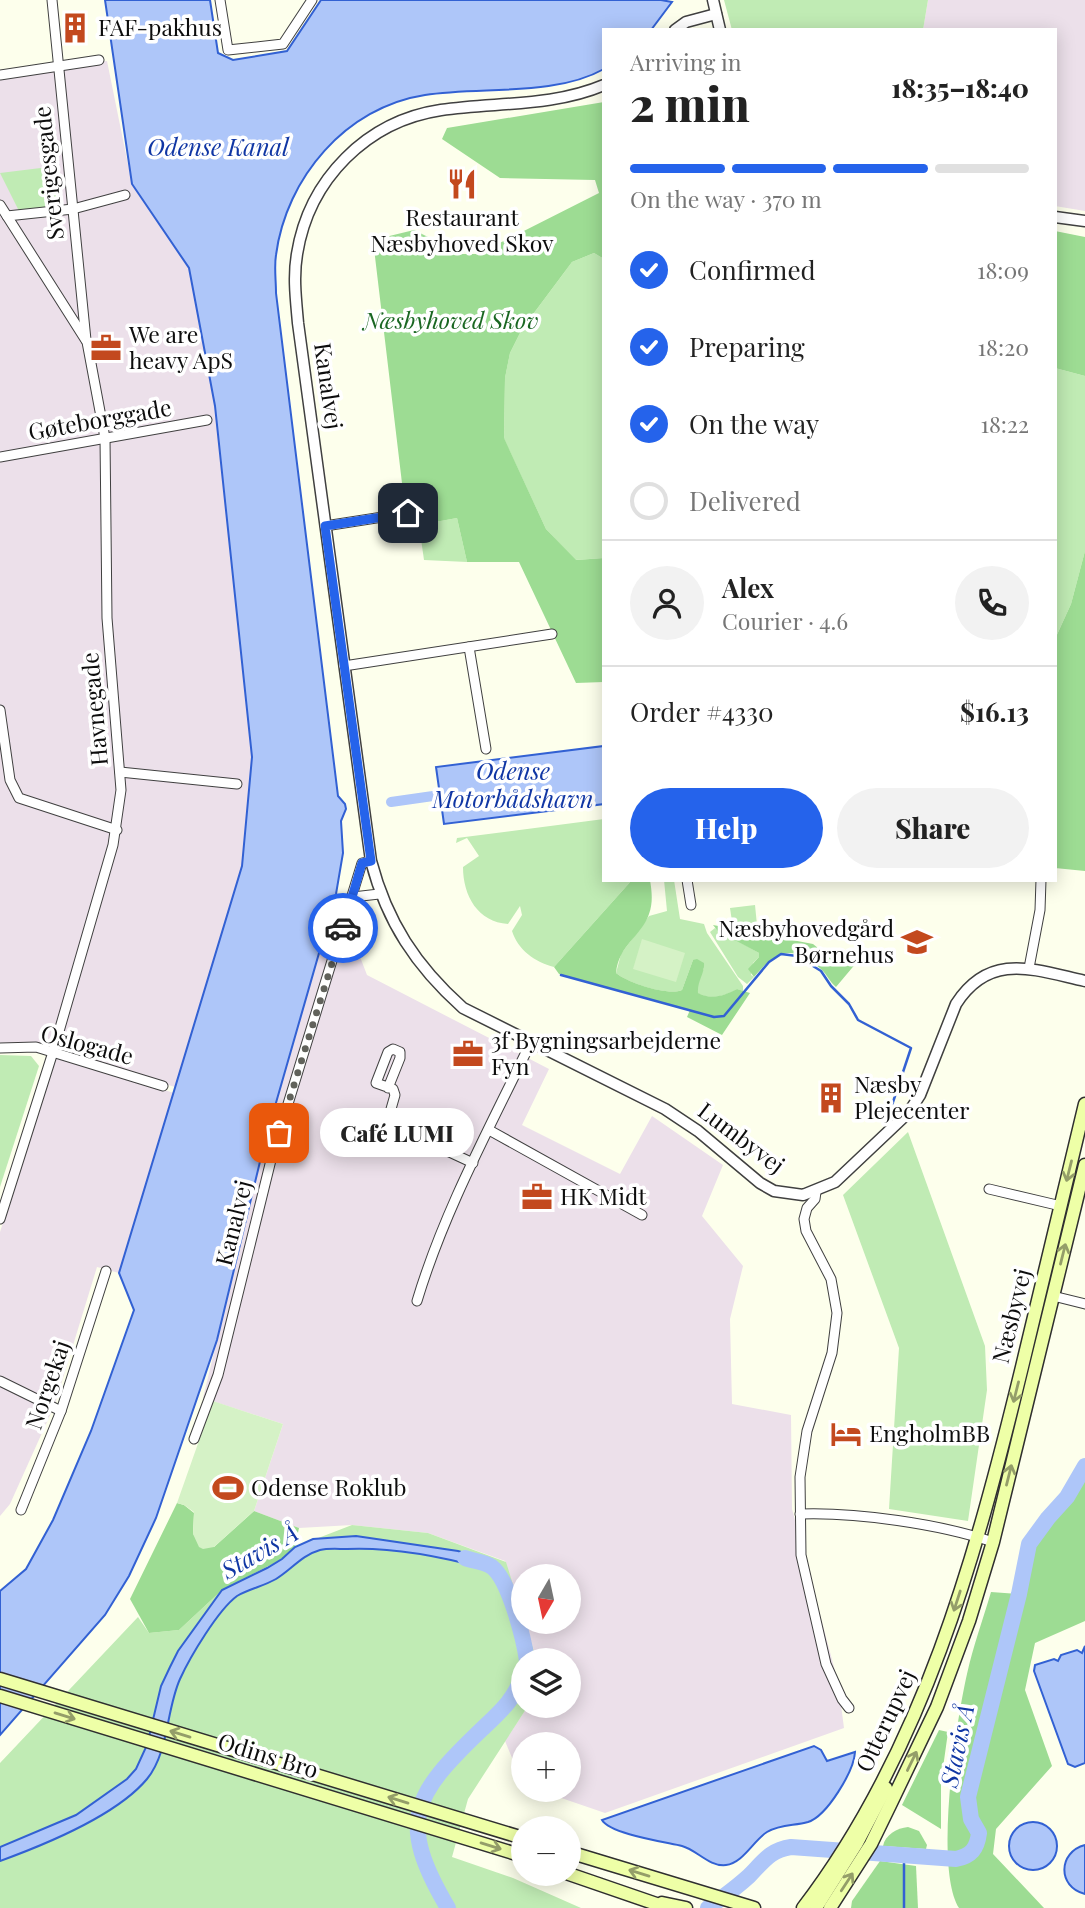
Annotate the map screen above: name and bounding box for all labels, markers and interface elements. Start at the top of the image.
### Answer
building icon: FAF-pakhus [58,11,92,45]
place label: FAF-pakhus [98,11,222,42]
text: Arriving in [630,46,742,77]
text: 18:35–18:40 [891,70,1029,105]
text: 2 min [630,72,750,134]
street label: Sverigesgade [25,105,70,242]
water label: Odense Kanal [147,130,290,162]
restaurant icon: Restaurant Næsbyhoved Skov [445,167,479,201]
text: On the way · 370 m [630,183,822,214]
place label: Restaurant Næsbyhoved Skov [371,201,554,258]
icon: check [630,251,668,289]
text: Confirmed [689,252,816,287]
text: 18:09 [977,254,1029,285]
park label: Næsbyhoved Skov [362,304,538,335]
place label: We are heavy ApS [128,318,233,375]
icon: check [630,328,668,366]
text: Preparing [689,329,805,364]
office icon: We are heavy ApS [89,331,123,365]
text: 18:20 [978,331,1029,362]
street label: Kanalvej [308,341,351,431]
street label: Gøteborggade [26,391,174,446]
icon: check [630,405,668,443]
text: On the way [689,406,819,441]
text: 18:22 [980,408,1029,439]
pin [378,483,438,543]
text: Delivered [689,483,801,518]
icon: home [389,494,427,532]
button: person [630,566,704,640]
button: phone [955,566,1029,640]
text: Alex [722,570,774,605]
text: Courier · 4.6 [722,605,848,636]
street label: Havnegade [73,651,114,767]
text: Order #4330 [630,694,774,729]
text: $16.13 [960,694,1029,729]
water label: Odense Motorbådshavn [432,754,593,814]
button: Help [630,788,823,868]
button: Share [837,788,1029,868]
courier [308,893,378,963]
icon: car [324,909,362,947]
place label: Næsbyhovedgård Børnehus [719,912,894,969]
school or university icon: Næsbyhovedgård Børnehus [900,925,934,959]
street label: Oslogade [38,1016,137,1071]
place label: 3f Bygningsarbejderne Fyn [491,1024,721,1081]
office icon: 3f Bygningsarbejderne Fyn [451,1037,485,1071]
place label: Næsby Plejecenter [854,1068,970,1125]
building icon: Næsby Plejecenter [814,1081,848,1115]
street label: Lumbyvej [692,1094,791,1179]
pin [249,1103,309,1163]
callout: Café LUMI [321,1108,475,1158]
icon: bag [260,1114,298,1152]
text: Café LUMI [340,1117,454,1148]
one-way arrow [1062,1159,1075,1182]
street label: Kanalvej [207,1177,258,1269]
office icon: HK Midt [520,1180,554,1214]
place label: HK Midt [560,1180,647,1211]
one-way arrow [1057,1243,1070,1266]
street label: Næsbyvej [984,1265,1037,1366]
street label: Norgekaj [17,1336,76,1433]
one-way arrow [1009,1380,1022,1403]
hotel icon: EngholmBB [829,1417,863,1451]
place label: EngholmBB [869,1417,990,1448]
one-way arrow [1003,1464,1017,1487]
sports icon: Odense Roklub [211,1471,245,1505]
place label: Odense Roklub [251,1471,407,1502]
water label: Stavis Å [214,1515,303,1586]
north arrow [511,1564,581,1634]
map controls [511,1564,581,1886]
one-way arrow [950,1590,962,1612]
button: layers [511,1648,581,1718]
street label: Otterupvej [847,1664,922,1777]
water label: Stavis Å [931,1701,980,1791]
one-way arrow [54,1711,76,1724]
street label: Odins Bro [214,1725,322,1785]
one-way arrow [169,1726,191,1739]
button: + [511,1732,581,1802]
one-way arrow [905,1751,919,1772]
one-way arrow [387,1792,409,1805]
button: − [511,1816,581,1886]
one-way arrow [479,1841,501,1854]
one-way arrow [628,1866,650,1878]
one-way arrow [840,1873,854,1892]

